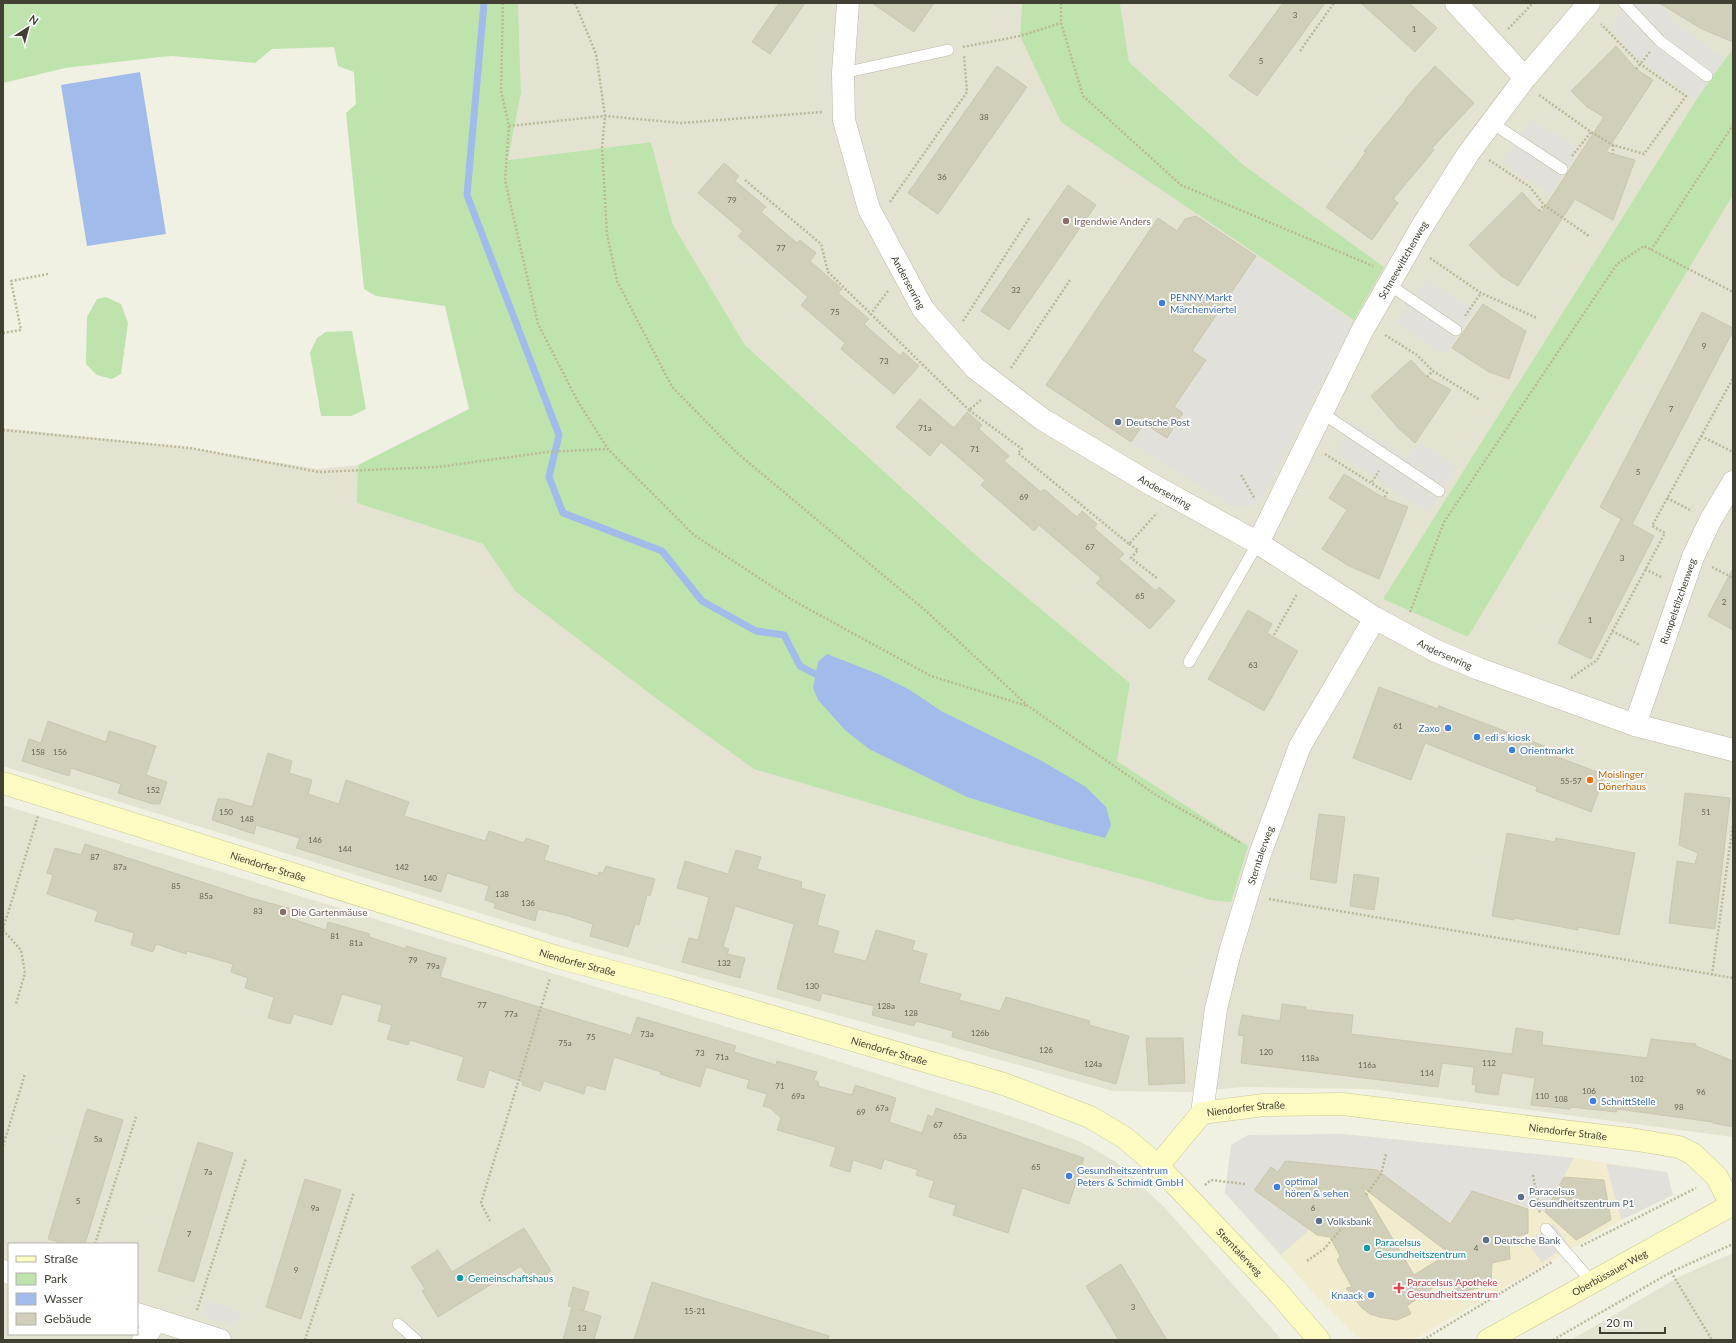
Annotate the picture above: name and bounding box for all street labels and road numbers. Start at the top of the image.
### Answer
street label: Schneewittchenweg [1375,219,1430,301]
street label: Andersenring [889,254,928,311]
street label: Andersenring [1136,472,1194,511]
street label: Rumpelstilzchenweg [1657,557,1698,646]
street label: Andersenring [1415,636,1474,672]
street label: Sterntalerweg [1245,824,1276,886]
street label: Niendorfer Straße [229,849,308,884]
street label: Niendorfer Straße [538,946,617,978]
street label: Niendorfer Straße [850,1034,929,1067]
street label: Niendorfer Straße [1206,1099,1285,1118]
street label: Niendorfer Straße [1528,1121,1608,1142]
street label: Sterntalerweg [1214,1225,1265,1278]
street label: Oberbüssauer Weg [1570,1247,1649,1298]

